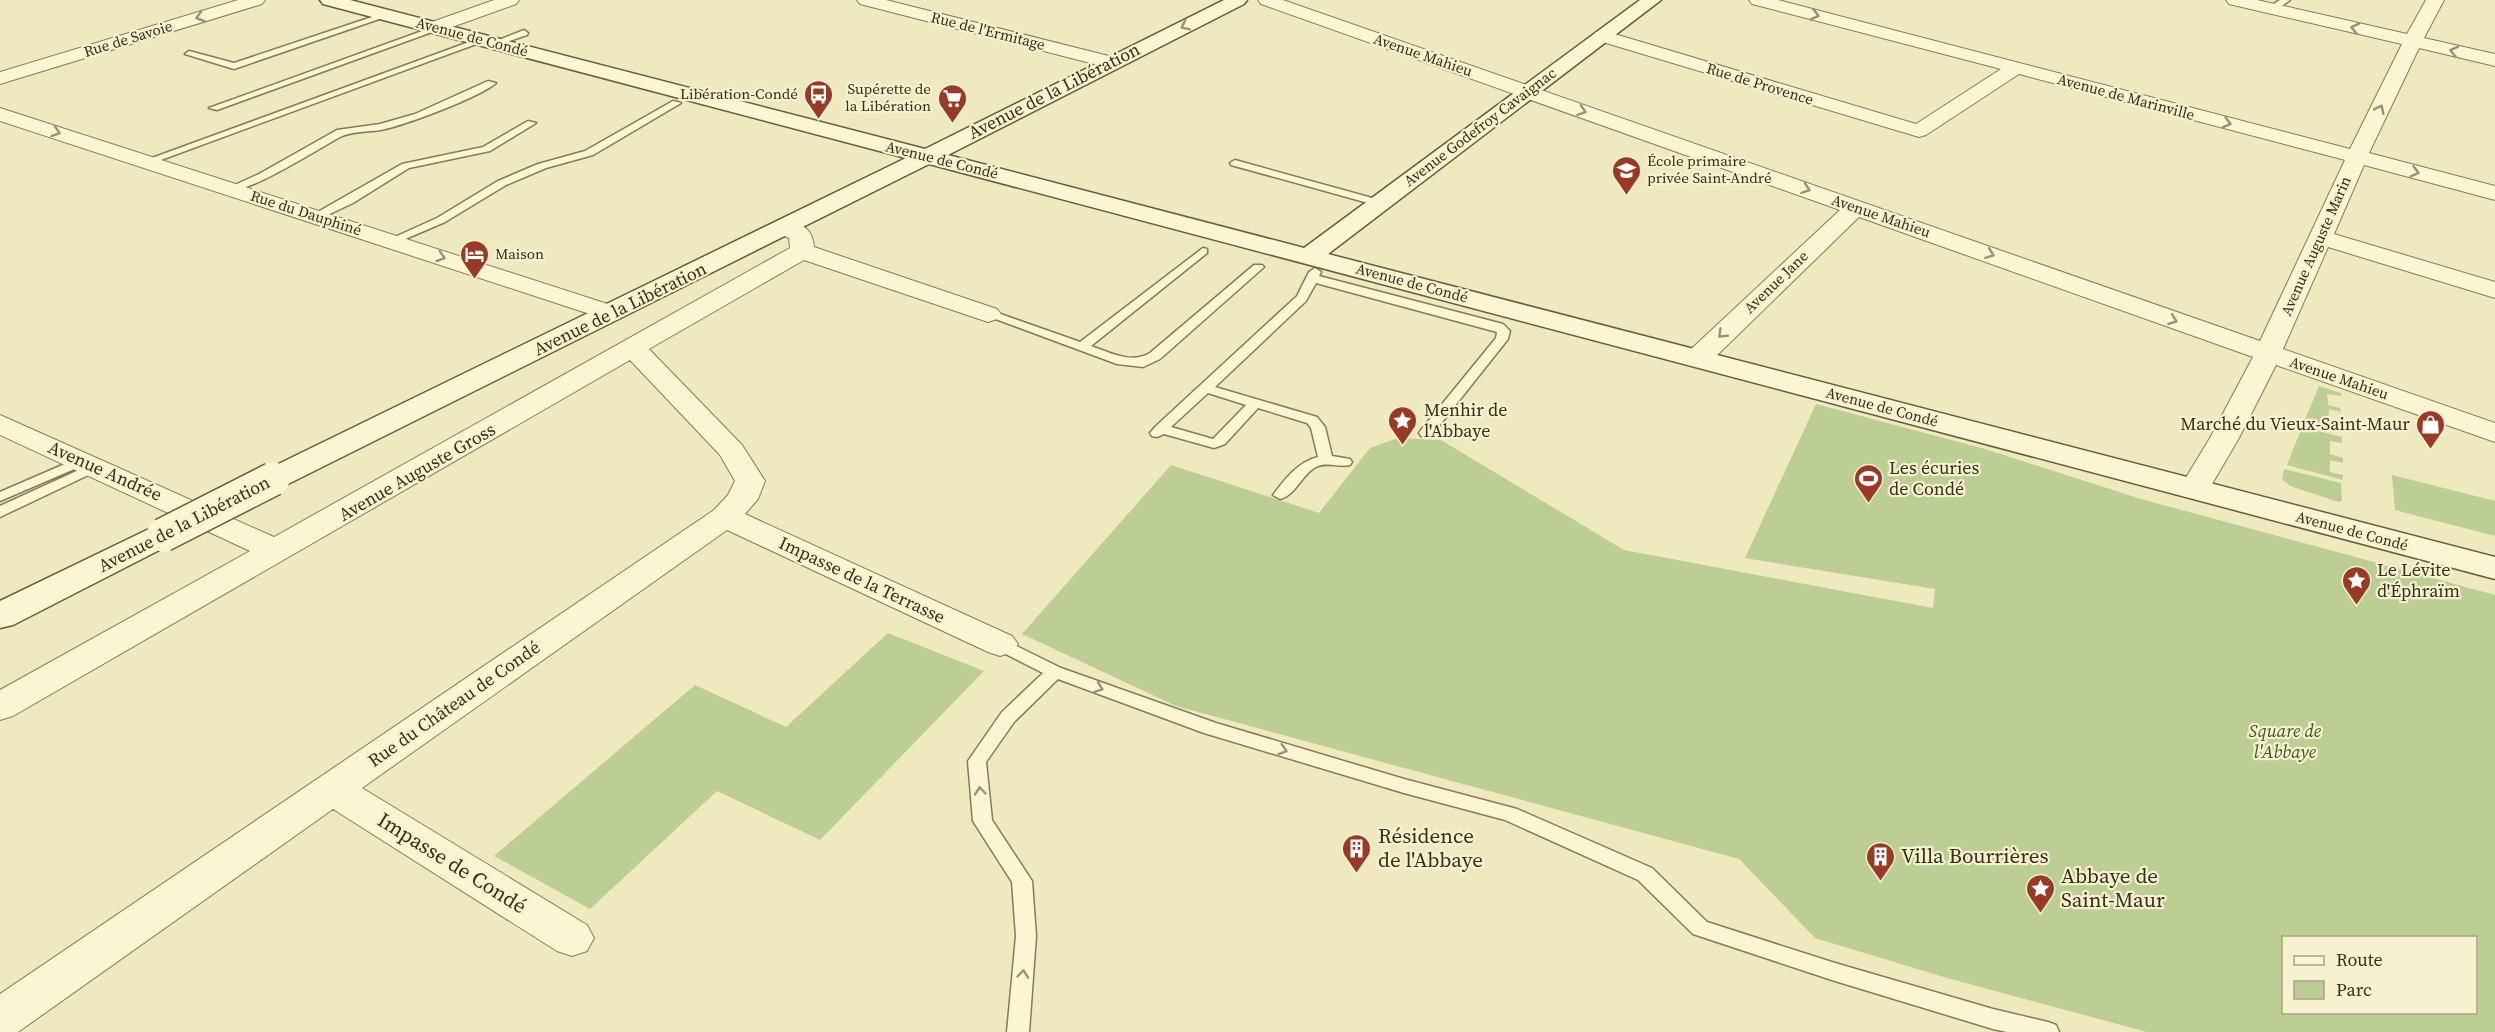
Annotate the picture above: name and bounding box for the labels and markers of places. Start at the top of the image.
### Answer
bus stop icon: Libération-Condé [803,78,835,120]
place label: Supérette de la Libération [845,78,931,116]
supermarket icon: Supérette de la Libération [936,82,968,124]
place label: Libération-Condé [680,83,798,104]
place label: École primaire privée Saint-André [1647,150,1772,188]
school or university icon: École primaire privée Saint-André [1610,154,1642,196]
hotel icon: Maison [458,238,490,280]
place label: Maison [495,243,544,264]
place label: Menhir de l'Abbaye [1424,397,1507,443]
place icon: Menhir de l'Abbaye [1387,404,1419,446]
shop icon: Marché du Vieux-Saint-Maur [2415,408,2447,450]
place label: Marché du Vieux-Saint-Maur [2180,411,2410,436]
place label: Les écuries de Condé [1889,455,1980,501]
sports icon: Les écuries de Condé [1852,462,1884,504]
place label: Le Lévite d'Éphraïm [2377,557,2460,603]
place icon: Le Lévite d'Éphraïm [2340,564,2372,606]
place label: Résidence de l'Abbaye [1378,821,1483,874]
building icon: Résidence de l'Abbaye [1341,832,1373,874]
building icon: Villa Bourrières [1864,840,1896,882]
place label: Villa Bourrières [1901,841,2049,870]
place label: Abbaye de Saint-Maur [2061,861,2165,914]
place icon: Abbaye de Saint-Maur [2024,872,2056,914]

